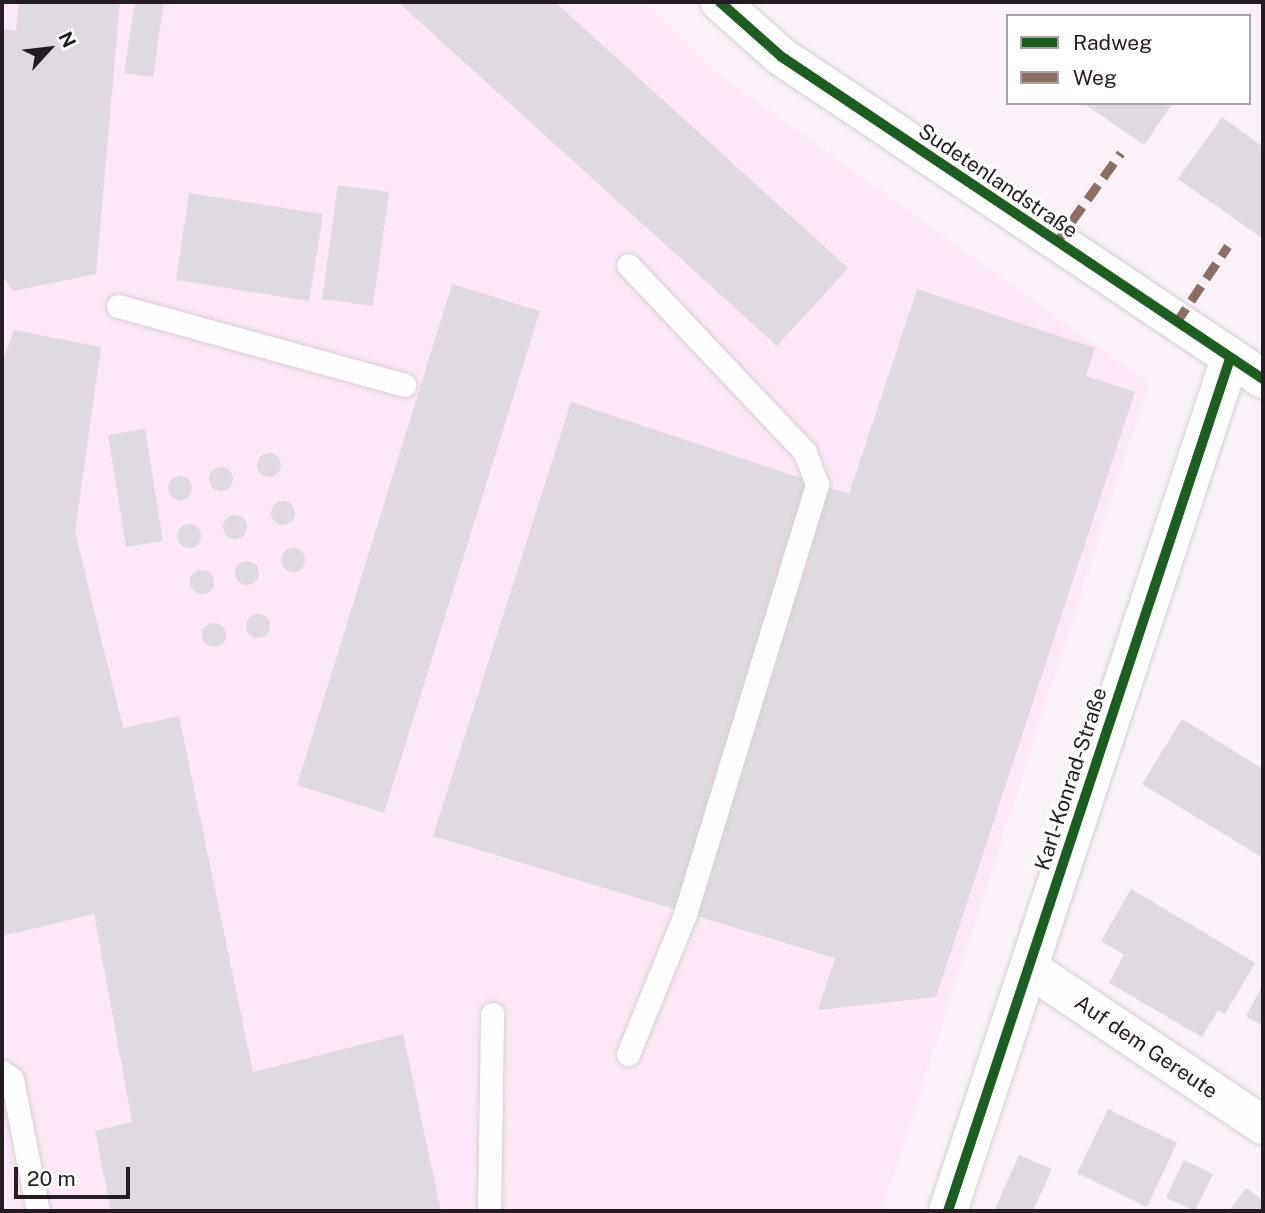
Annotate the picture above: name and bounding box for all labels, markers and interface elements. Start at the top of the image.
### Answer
north arrow [14,14,84,84]
legend [1006,14,1251,105]
text: N [55,28,81,51]
text: Radweg [1073,30,1152,55]
text: Weg [1073,65,1117,90]
street label: Sudetenlandstraße [913,118,1083,244]
street label: Karl-Konrad-Straße [1030,684,1112,874]
street label: Auf dem Gereute [1070,990,1222,1104]
scale bar [18,1154,133,1198]
text: 20 m [27,1166,76,1191]

